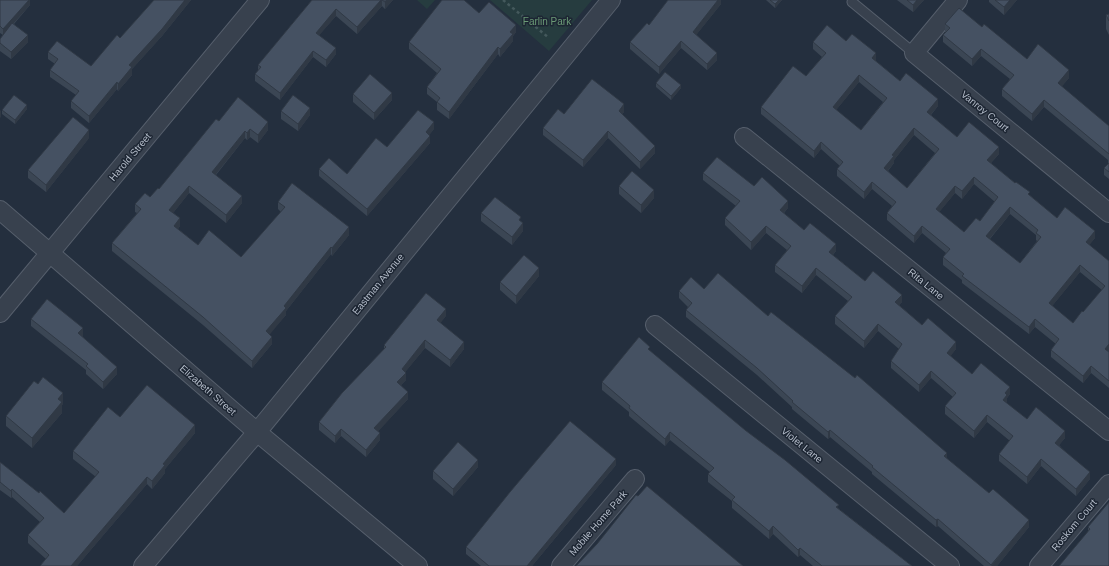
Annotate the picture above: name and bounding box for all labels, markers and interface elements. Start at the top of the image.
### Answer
park label: Farlin Park [523,16,572,27]
street label: Vanroy Court [959,88,1011,134]
street label: Harold Street [107,131,153,183]
street label: Eastman Avenue [350,251,406,317]
street label: Rita Lane [906,266,946,302]
street label: Elizabeth Street [178,363,238,417]
street label: Violet Lane [779,425,825,465]
street label: Mobile Home Park [567,488,630,558]
street label: Roskom Court [1049,497,1099,553]

